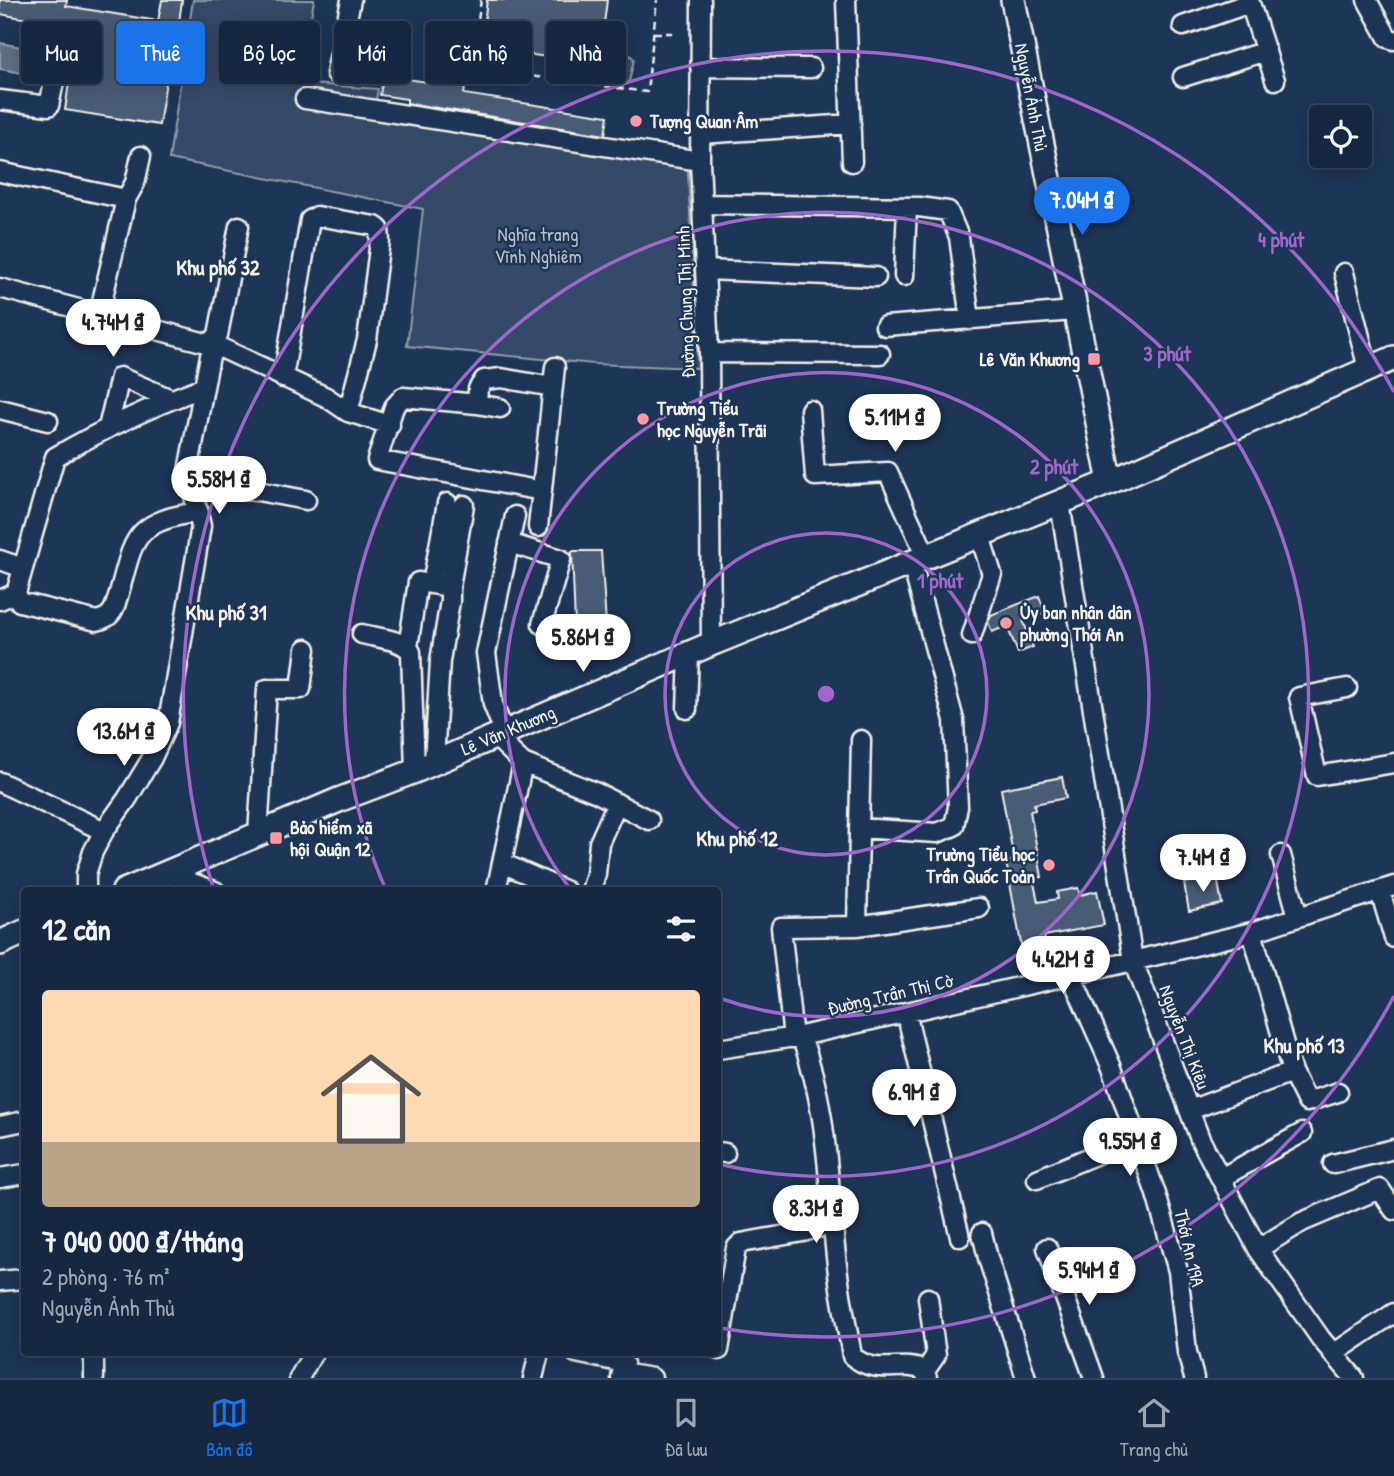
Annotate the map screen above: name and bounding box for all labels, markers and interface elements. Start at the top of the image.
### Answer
chip: Mua [21,21,102,84]
chip: Thuê [116,21,205,84]
chip: Bộ lọc [219,21,320,84]
chip: Mới [334,21,411,84]
chip: Căn hộ [425,21,532,84]
chip: Nhà [546,21,626,84]
street label: Nguyễn Ảnh Thủ [1009,41,1055,154]
map controls [1309,105,1372,168]
button: locate [1309,105,1372,168]
place label: Tượng Quan Âm [649,108,758,135]
marker: Tượng Quan Âm [628,113,644,129]
pin: 7.04M ₫ [1017,177,1147,237]
text: 7.04M ₫ [1050,184,1114,215]
park label: Nghĩa trang Vĩnh Nghiêm [494,221,582,269]
street label: Đường Chung Thị Minh [669,225,701,378]
text: 4 phút [1258,225,1305,255]
district label: Khu phố 32 [176,253,260,283]
pin: 4.74M ₫ [48,300,178,359]
text: 4.74M ₫ [82,306,144,337]
text: 3 phút [1143,339,1192,369]
place label: Lê Văn Khương [980,346,1081,373]
marker: Lê Văn Khương [1086,351,1102,367]
pin: 5.11M ₫ [830,394,960,454]
place label: Trường Tiểu học Nguyễn Trãi [656,395,767,444]
text: 5.11M ₫ [865,401,925,432]
marker: Trường Tiểu học Nguyễn Trãi [635,411,651,427]
text: 2 phút [1030,452,1079,482]
pin: 5.58M ₫ [154,456,284,516]
text: 5.58M ₫ [187,463,251,494]
text: 1 phút [917,566,964,596]
district label: Khu phố 31 [185,598,267,628]
place label: Ủy ban nhân dân phường Thới An [1020,599,1132,648]
pin: 5.86M ₫ [518,614,648,674]
marker: Ủy ban nhân dân phường Thới An [998,615,1014,631]
text: 5.86M ₫ [552,621,614,652]
centre of rings [814,682,838,706]
street label: Lê Văn Khương [457,698,559,762]
pin: 13.6M ₫ [59,708,189,768]
text: 13.6M ₫ [93,715,155,746]
place label: Bảo hiểm xã hội Quận 12 [290,814,373,862]
district label: Khu phố 12 [696,824,778,854]
marker: Bảo hiểm xã hội Quận 12 [268,830,284,846]
pin: 7.4M ₫ [1146,834,1260,894]
place label: Trường Tiểu học Trần Quốc Toản [925,841,1036,889]
text: 7.4M ₫ [1176,841,1230,872]
marker: Trường Tiểu học Trần Quốc Toản [1041,857,1057,873]
text: 12 căn [42,909,111,949]
icon: filters [662,910,700,948]
pin: 4.42M ₫ [998,936,1128,996]
text: 4.42M ₫ [1032,943,1094,974]
street label: Đường Trần Thị Cờ [825,967,956,1021]
street label: Nguyễn Thị Kiêu [1153,981,1217,1093]
district label: Khu phố 13 [1263,1031,1345,1061]
icon: home [308,1036,434,1162]
pin: 6.9M ₫ [857,1070,971,1129]
text: 6.9M ₫ [888,1076,940,1107]
pin: 9.55M ₫ [1065,1118,1195,1178]
text: 9.55M ₫ [1099,1125,1161,1156]
pin: 8.3M ₫ [759,1186,873,1245]
text: 8.3M ₫ [789,1192,843,1223]
street label: Thới An 19A [1169,1207,1211,1289]
text: 7 040 000 ₫/tháng [42,1221,243,1261]
pin: 5.94M ₫ [1024,1248,1154,1307]
text: 5.94M ₫ [1059,1254,1119,1285]
text: 2 phòng · 76 m² [42,1261,169,1292]
text: Nguyễn Ảnh Thủ [42,1292,174,1323]
tab: Bản đồ [206,1394,252,1462]
tab: Đã lưu [665,1394,707,1462]
tab: Trang chủ [1120,1394,1188,1462]

